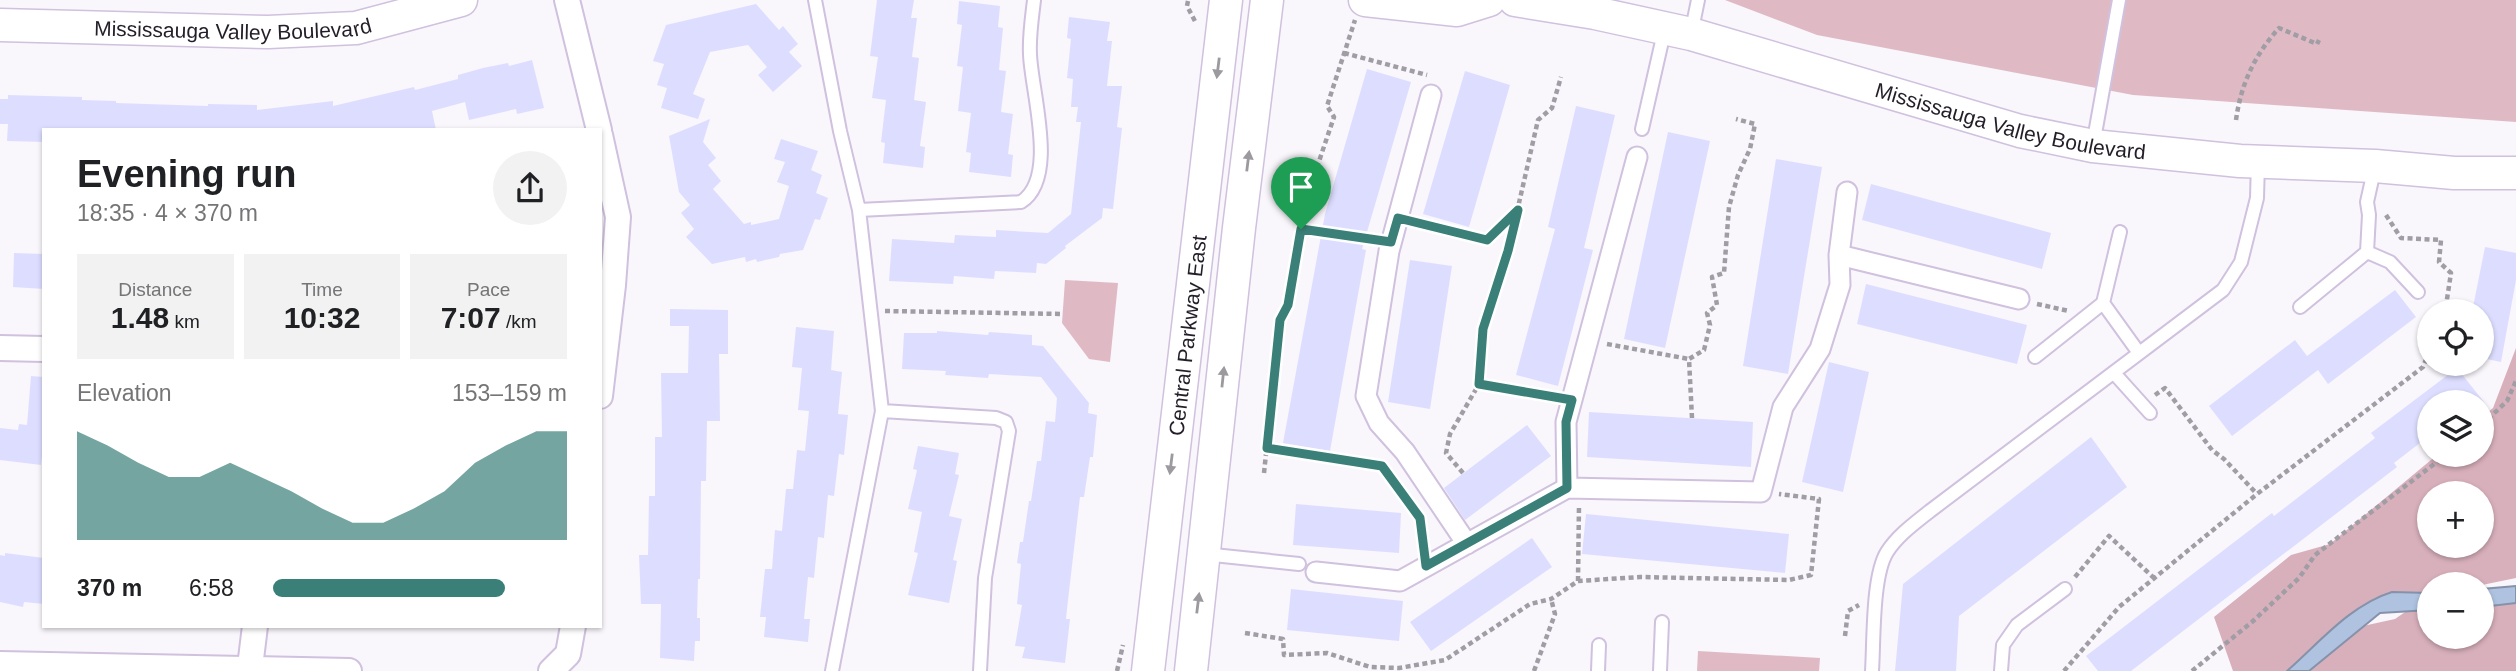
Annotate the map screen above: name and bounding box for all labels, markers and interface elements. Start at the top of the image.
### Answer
street label: Mississauga Valley Boulevard [94,13,374,44]
one-way arrow [1213,57,1224,79]
street label: Mississauga Valley Boulevard [1873,78,2147,163]
one-way arrow [1242,150,1253,172]
button: share [493,151,567,225]
text: Evening run [77,153,297,195]
pin [1271,157,1331,229]
icon: arrive [1282,168,1320,206]
text: 18:35 · 4 × 370 m [77,200,258,226]
street label: Central Parkway East [1164,233,1210,437]
text: Distance [118,279,192,300]
text: Time [301,279,343,300]
text: Pace [467,279,510,300]
map controls [2417,299,2494,649]
button: locate [2417,299,2494,376]
text: 1.48 [111,301,169,334]
text: 10:32 [284,301,360,334]
text: 7:07 [441,301,501,334]
text: km [169,311,200,332]
text: /km [501,311,537,332]
one-way arrow [1218,366,1229,388]
text: Elevation [77,380,172,406]
text: 153–159 m [452,380,567,406]
button: layers [2417,390,2494,467]
one-way arrow [1166,453,1177,475]
button: + [2417,481,2494,558]
button: − [2417,572,2494,649]
text: 370 m [77,575,142,601]
text: 6:58 [189,575,234,601]
one-way arrow [1193,592,1204,614]

